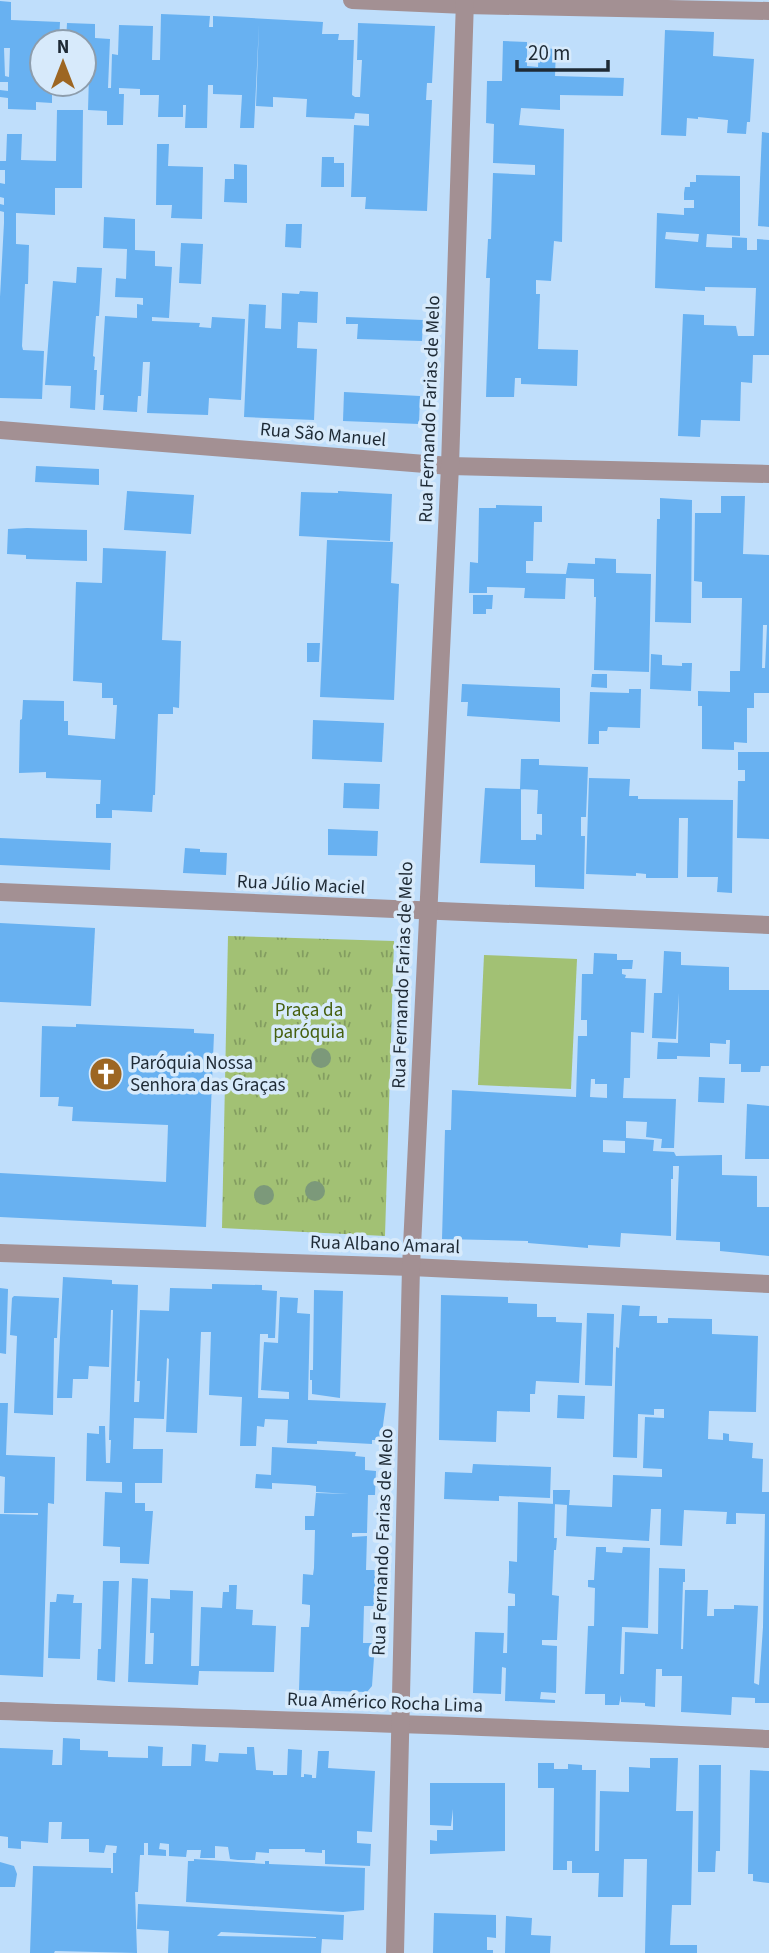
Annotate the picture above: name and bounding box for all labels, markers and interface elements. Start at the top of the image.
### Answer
north arrow [28,28,98,98]
scale bar [517,28,608,72]
text: N [57,34,69,61]
text: 20 m [528,38,570,68]
street label: Rua Fernando Farias de Melo [413,295,447,523]
street label: Rua São Manuel [259,416,387,454]
street label: Rua Fernando Farias de Melo [386,861,420,1089]
street label: Rua Júlio Maciel [236,868,366,902]
park label: Praça da paróquia [273,997,345,1046]
place label: Paróquia Nossa Senhora das Graças [130,1050,285,1099]
church icon: Paróquia Nossa Senhora das Graças [87,1055,125,1093]
street label: Rua Albano Amaral [309,1229,461,1261]
street label: Rua Fernando Farias de Melo [366,1428,400,1656]
street label: Rua Américo Rocha Lima [286,1686,484,1720]

